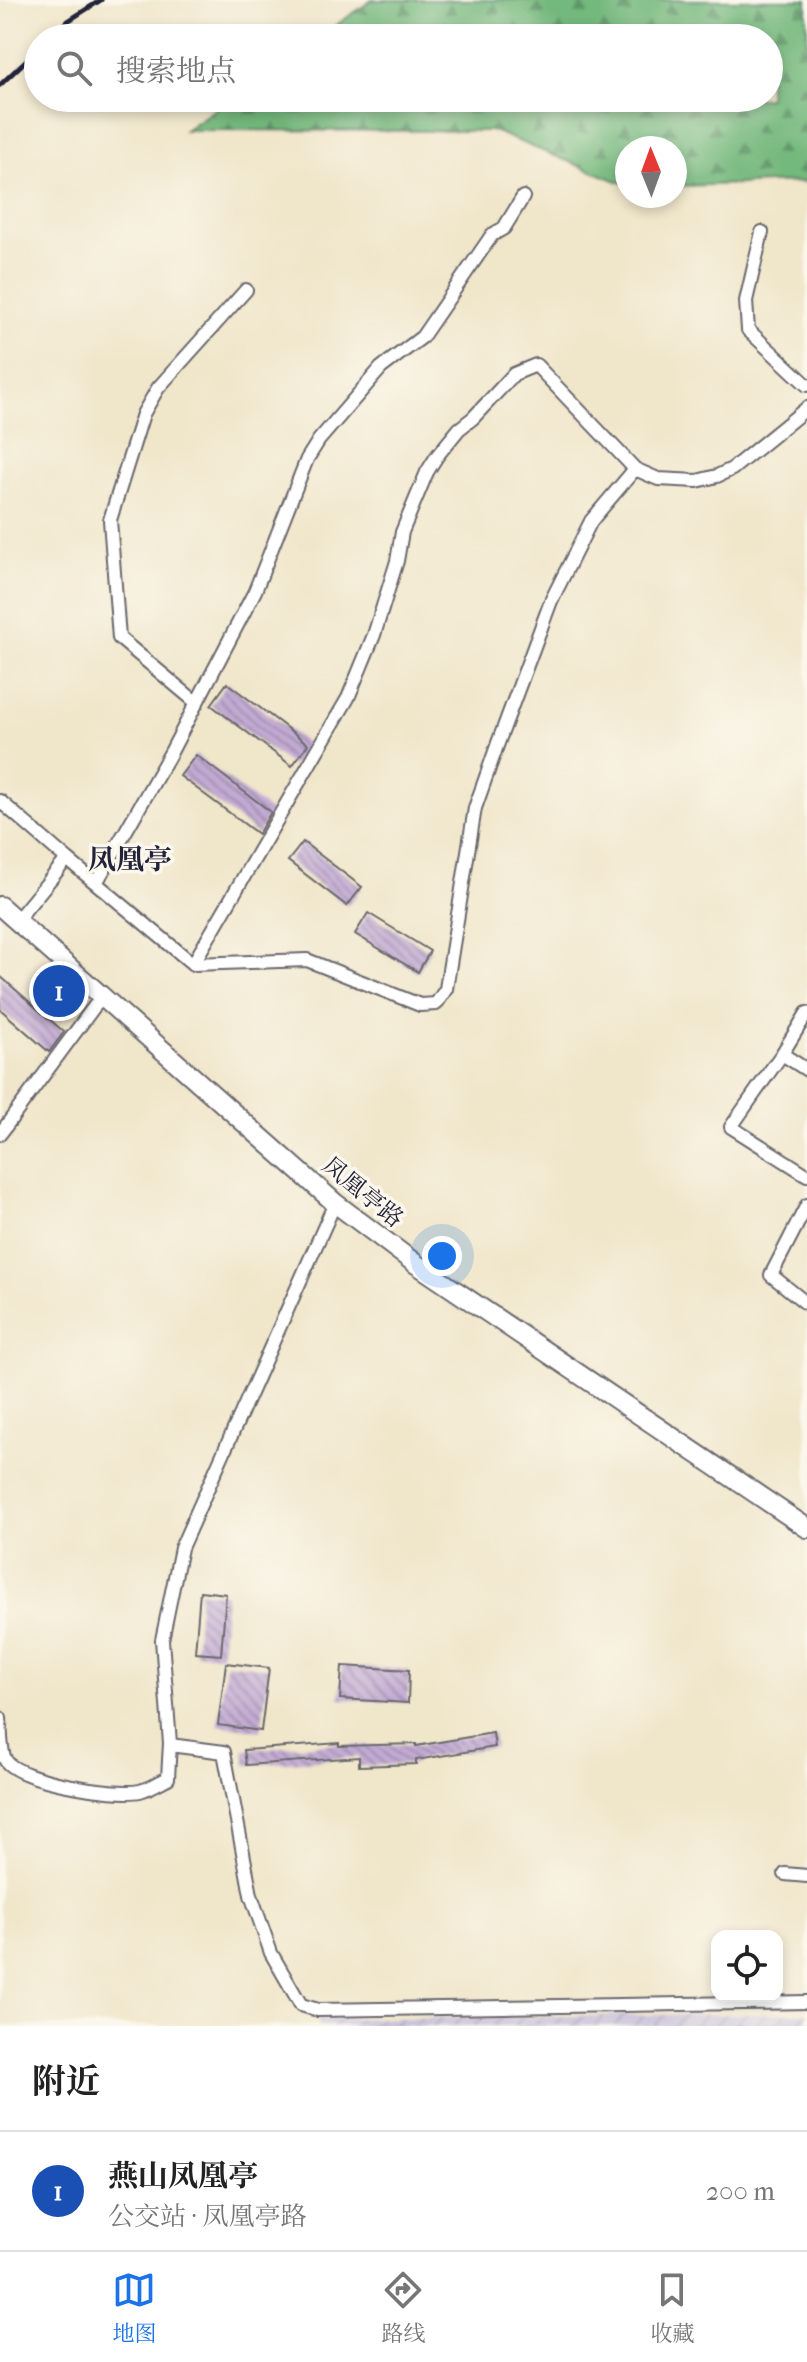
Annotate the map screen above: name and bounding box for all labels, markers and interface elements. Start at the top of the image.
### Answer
search box [24,24,783,112]
icon: search [52,46,96,90]
text: 搜索地点 [116,54,236,89]
north arrow [615,136,687,208]
district label: 凤凰亭 [88,843,172,876]
pin: 1 [33,961,85,1021]
street label: 凤凰亭路 [317,1151,409,1233]
your location [422,1236,462,1276]
map controls [711,1930,783,2002]
button: locate [711,1930,783,2002]
text: 附近 [32,2062,100,2102]
text: 燕山凤凰亭 [108,2159,258,2194]
text: 1 [53,2176,63,2207]
text: 200 m [706,2176,775,2207]
text: 公交站 · 凤凰亭路 [108,2201,306,2232]
tab: 地图 [112,2268,157,2347]
tab: 路线 [381,2268,426,2347]
tab: 收藏 [650,2268,695,2347]

